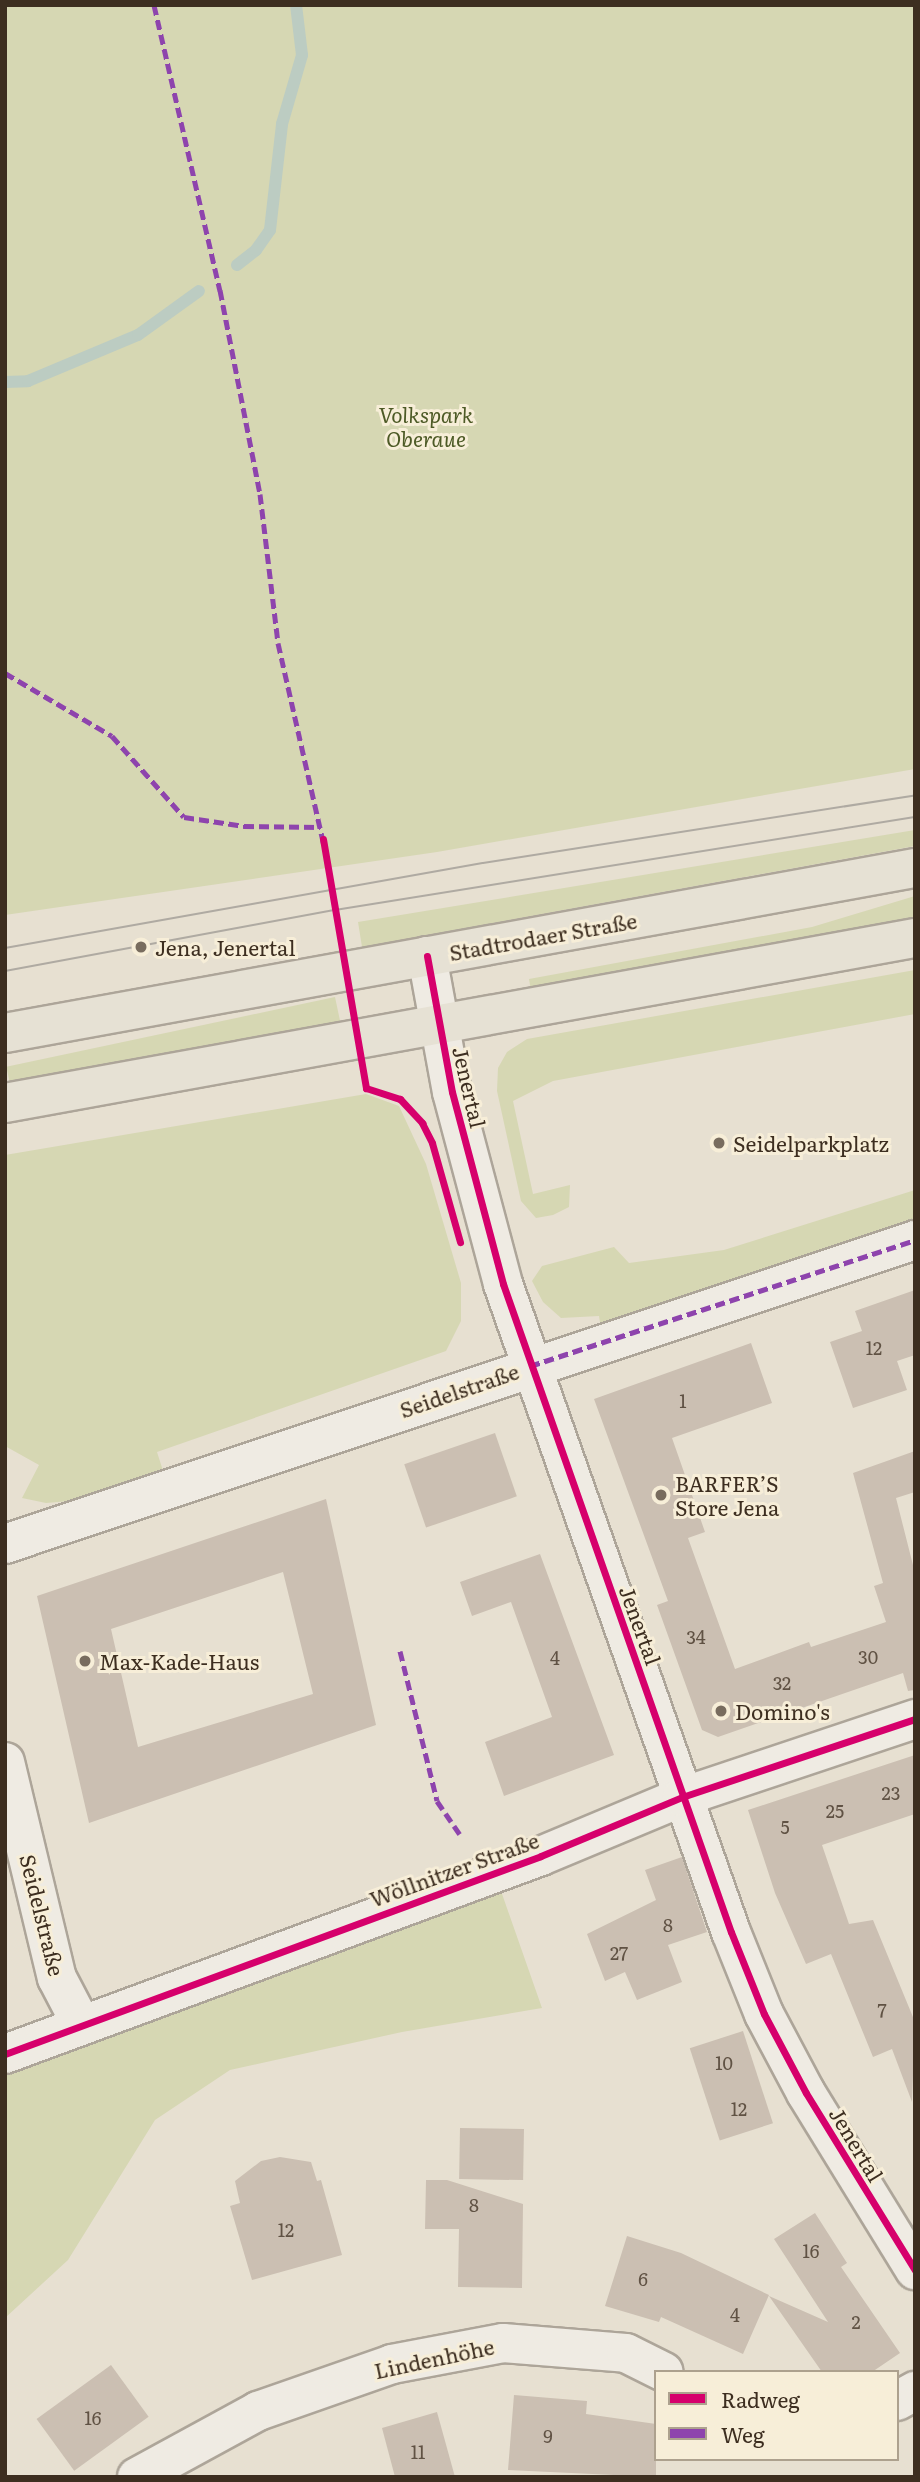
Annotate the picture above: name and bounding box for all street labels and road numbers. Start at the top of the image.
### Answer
street label: Stadtrodaer Straße [447,907,639,965]
street label: Jenertal [448,1044,492,1130]
street label: Seidelstraße [396,1358,522,1422]
street label: Jenertal [615,1582,667,1668]
street label: Wöllnitzer Straße [366,1827,542,1911]
street label: Seidelstraße [16,1852,70,1978]
street label: Jenertal [825,2102,889,2186]
street label: Lindenhöhe [372,2333,496,2383]

